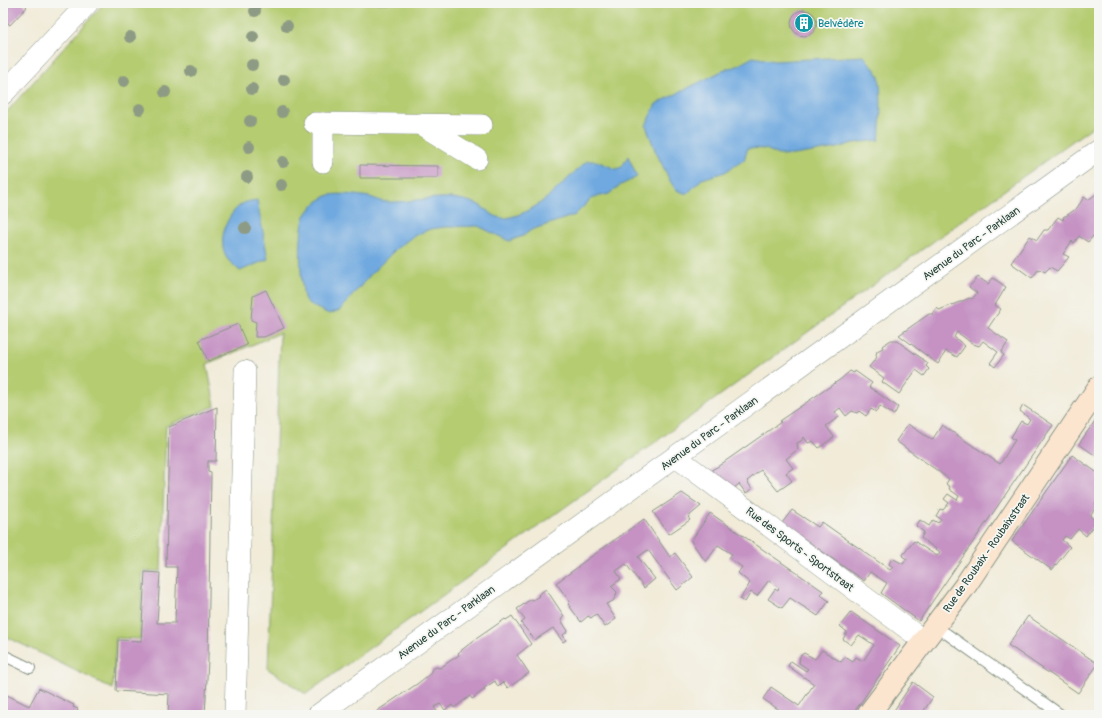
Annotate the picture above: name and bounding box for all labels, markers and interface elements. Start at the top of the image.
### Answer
building icon: Belvédère [793,12,815,34]
place label: Belvédère [818,17,864,30]
street label: Avenue du Parc - Parklaan [920,204,1023,283]
street label: Avenue du Parc - Parklaan [658,394,761,473]
street label: Rue de Roubaix - Roubaixstraat [940,491,1033,615]
street label: Rue des Sports - Sportstraat [743,505,857,595]
street label: Avenue du Parc - Parklaan [395,583,498,662]

